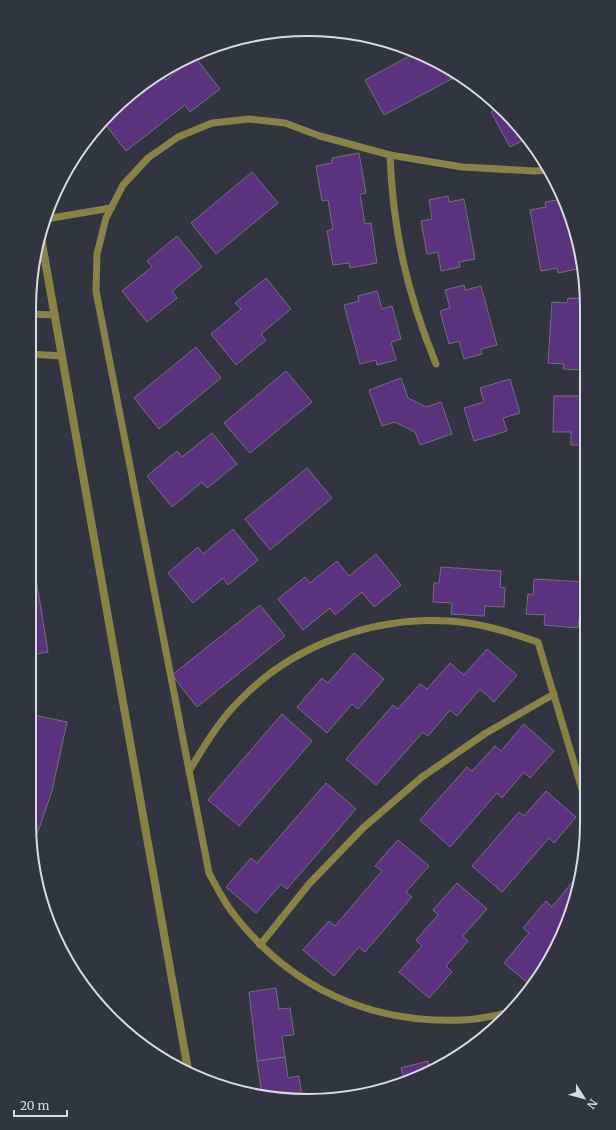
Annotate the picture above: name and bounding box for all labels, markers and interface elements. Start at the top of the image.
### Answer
north arrow [564,1078,604,1118]
scale bar [14,1092,67,1118]
text: N [584,1096,600,1112]
text: 20 m [20,1098,49,1113]

